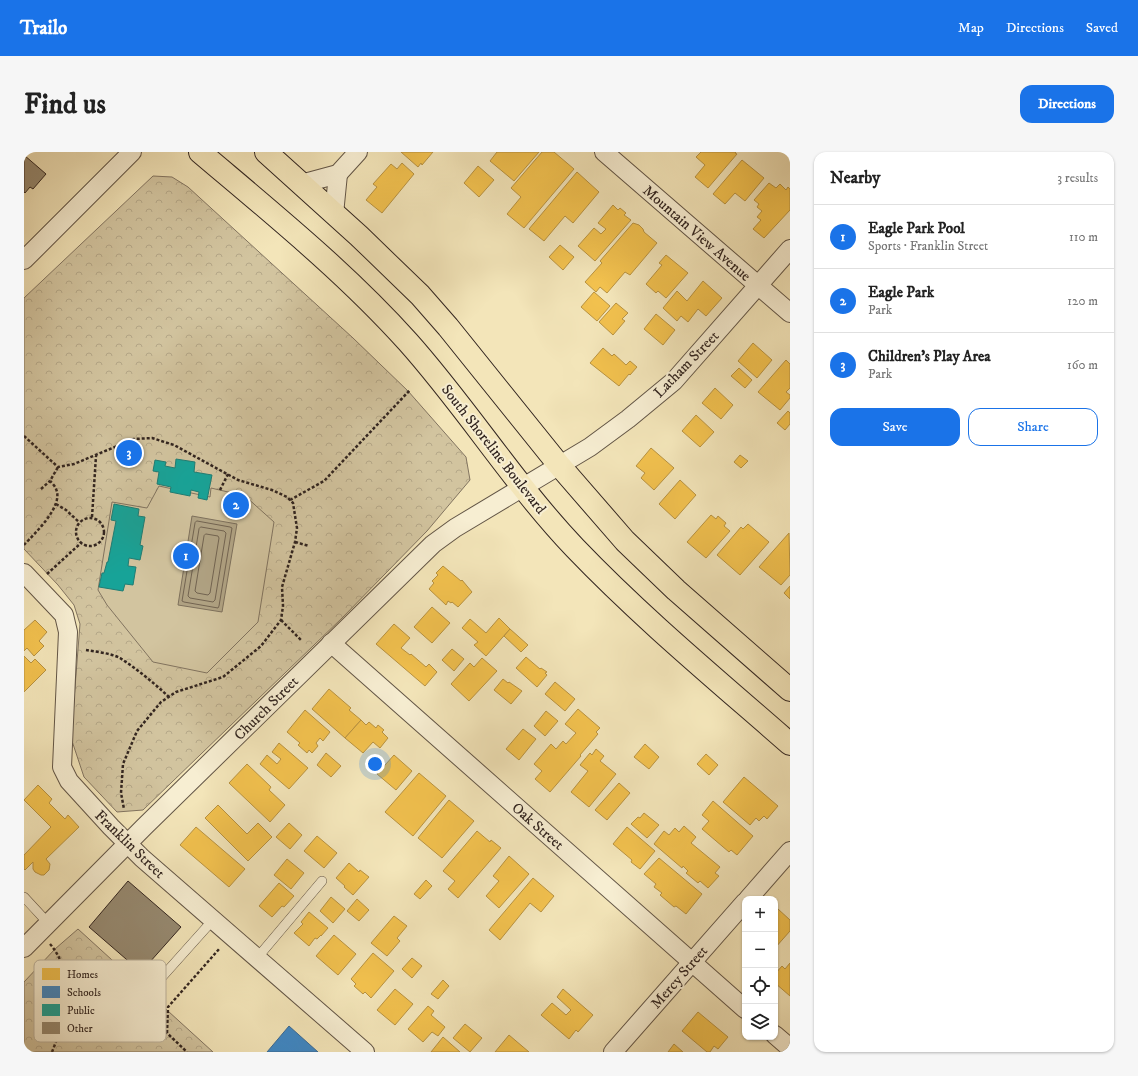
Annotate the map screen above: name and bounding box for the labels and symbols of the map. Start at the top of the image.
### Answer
street label: Mountain View Avenue [639,181,755,286]
street label: Latham Street [650,327,723,402]
street label: South Shoreline Boulevard [437,381,550,518]
pin: 3 [116,438,142,468]
pin: 2 [223,490,249,520]
pin: 1 [173,541,199,571]
street label: Church Street [230,672,303,745]
your location [365,754,385,774]
street label: Oak Street [508,798,568,854]
street label: Franklin Street [90,806,169,883]
street label: Mercy Street [647,942,712,1013]
legend [34,960,166,1042]
text: Homes [67,968,98,982]
text: Schools [67,986,101,1000]
text: Public [67,1004,95,1018]
text: Other [67,1022,94,1036]

